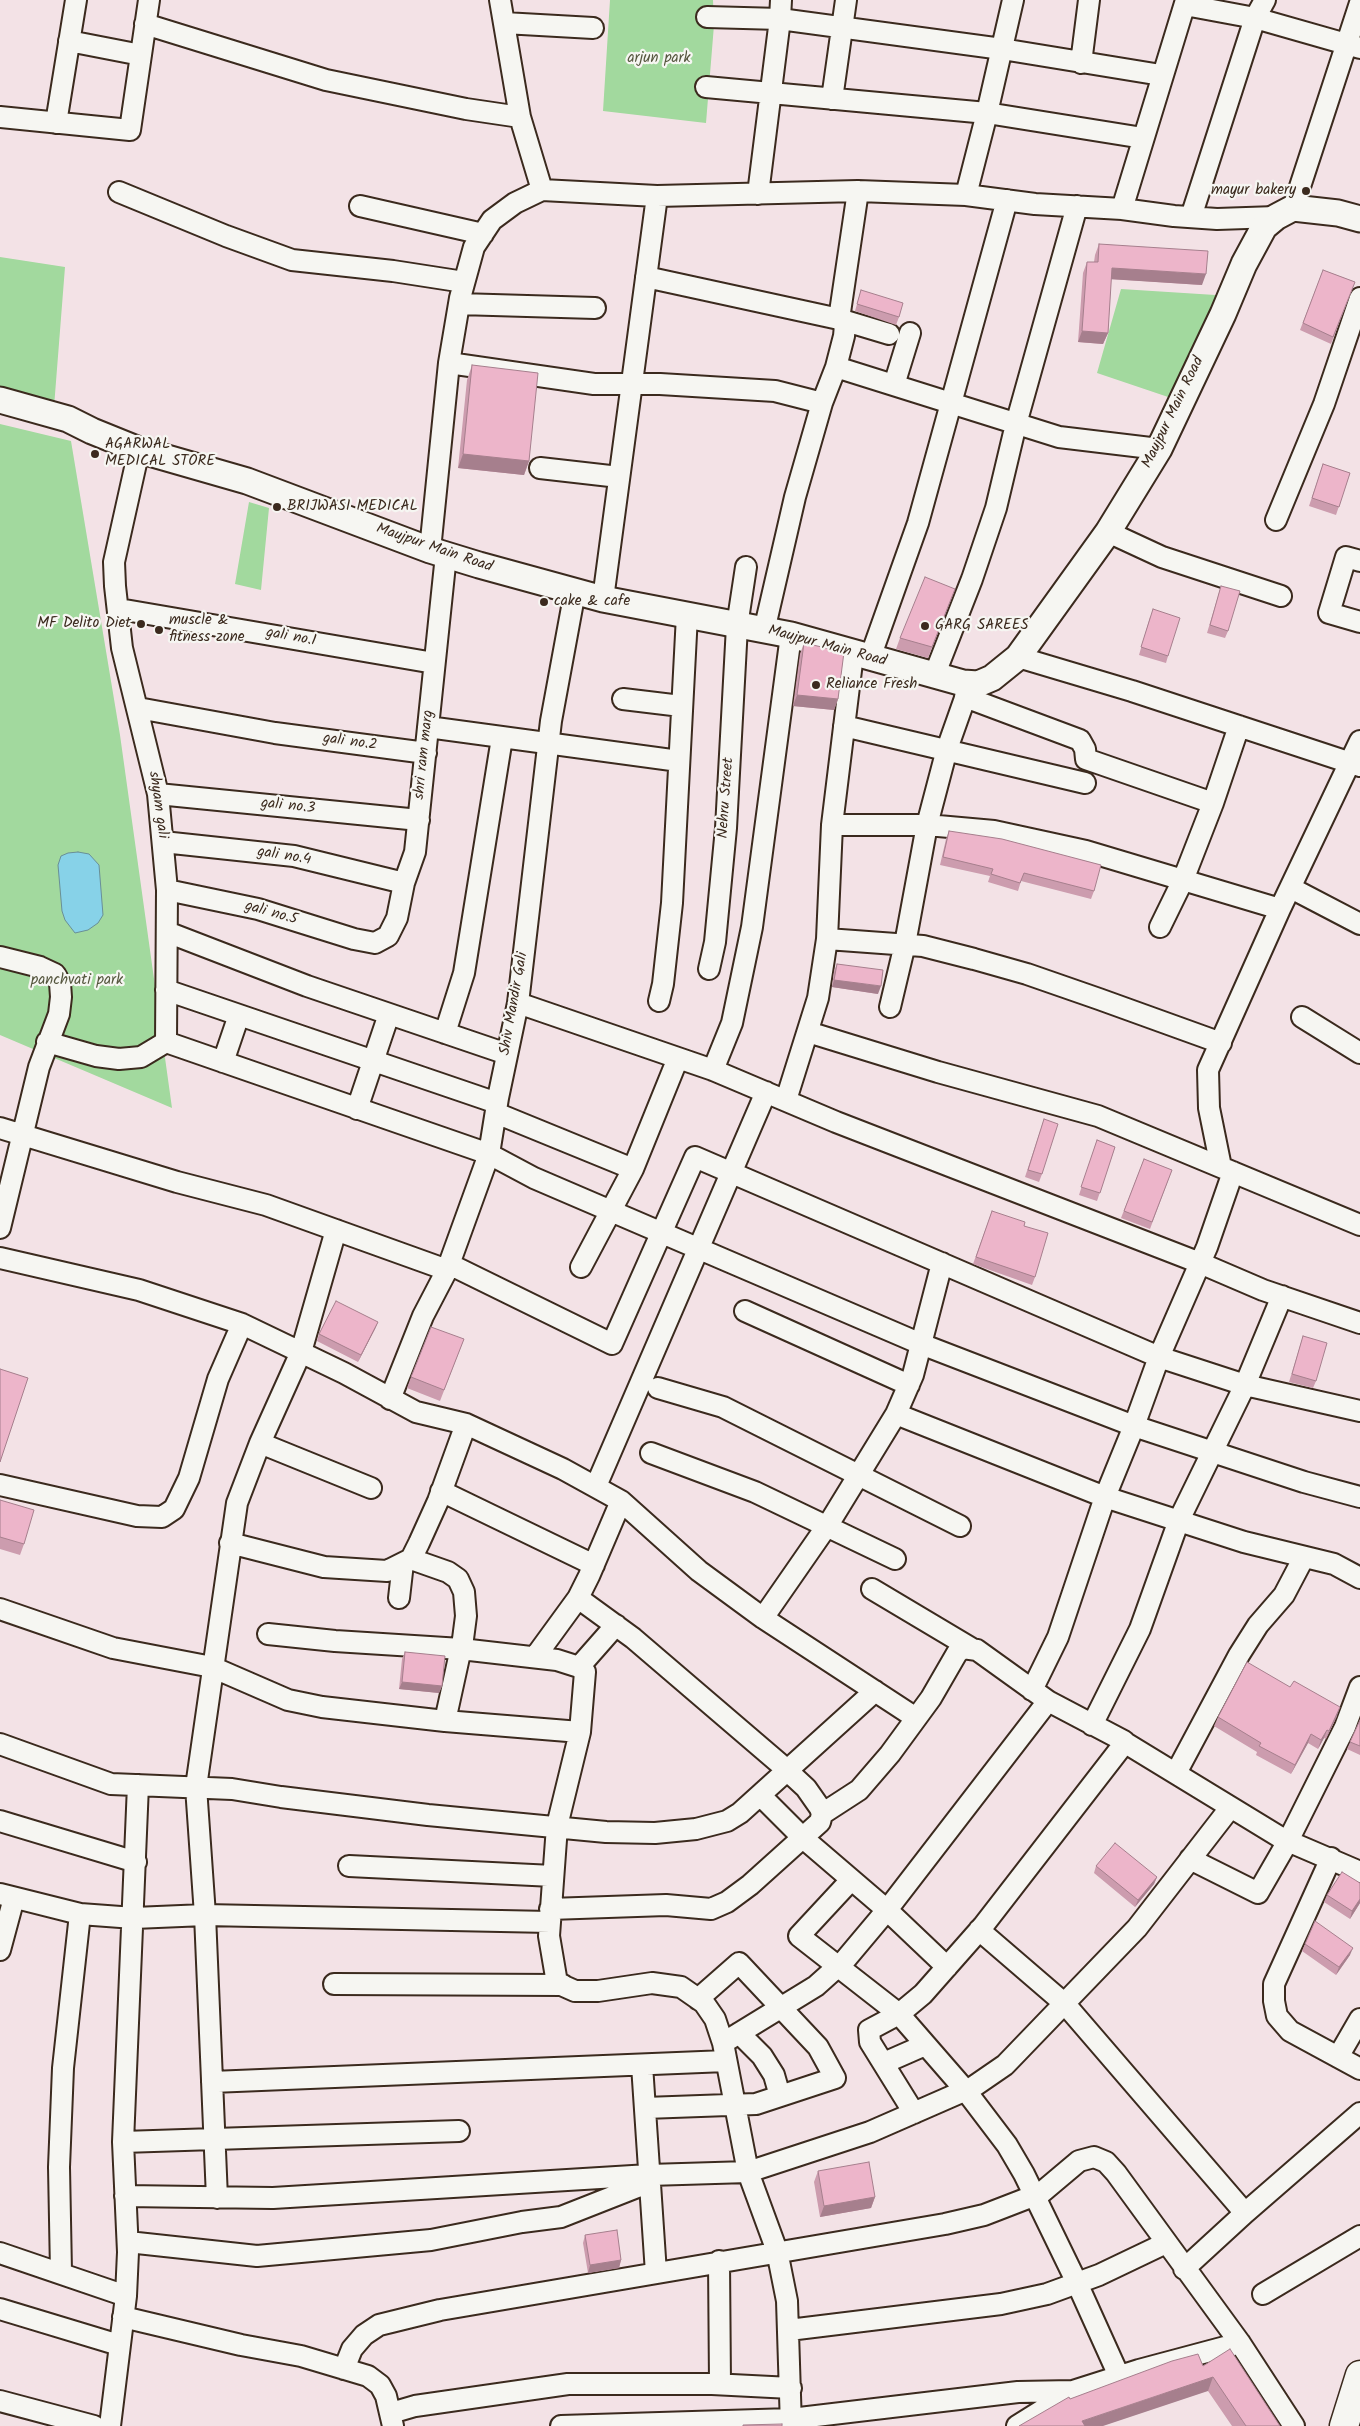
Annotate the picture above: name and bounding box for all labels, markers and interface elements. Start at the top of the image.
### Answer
park label: arjun park [627,50,691,68]
place label: mayur bakery [1211,182,1296,200]
marker: mayur bakery [1300,185,1312,197]
street label: Maujpur Main Road [1139,354,1209,472]
place label: AGARWAL MEDICAL STORE [105,436,215,471]
marker: AGARWAL MEDICAL STORE [89,448,101,460]
place label: BRIJWASI MEDICAL [287,498,418,516]
marker: BRIJWASI MEDICAL [271,501,283,513]
street label: Maujpur Main Road [373,521,495,577]
place label: cake & cafe [554,593,630,611]
marker: cake & cafe [538,596,550,608]
place label: muscle & fitness zone [169,612,244,647]
place label: MF Delito Diet [37,615,131,633]
place label: GARG SAREES [935,617,1029,635]
marker: MF Delito Diet [135,618,147,630]
marker: GARG SAREES [919,620,931,632]
street label: Maujpur Main Road [766,623,888,671]
marker: muscle & fitness zone [153,624,165,636]
street label: gali no.1 [265,625,317,651]
place label: Reliance Fresh [826,676,917,694]
marker: Reliance Fresh [810,679,822,691]
street label: shri ram marg [411,709,439,801]
street label: gali no.2 [322,730,378,756]
street label: Nehru Street [715,757,739,839]
street label: shyam gali [143,770,171,840]
street label: gali no.3 [260,795,316,819]
street label: gali no.4 [256,844,312,870]
street label: gali no.5 [243,898,299,930]
street label: Shiv Mandir Gali [497,951,533,1057]
park label: panchvati park [31,972,123,990]

